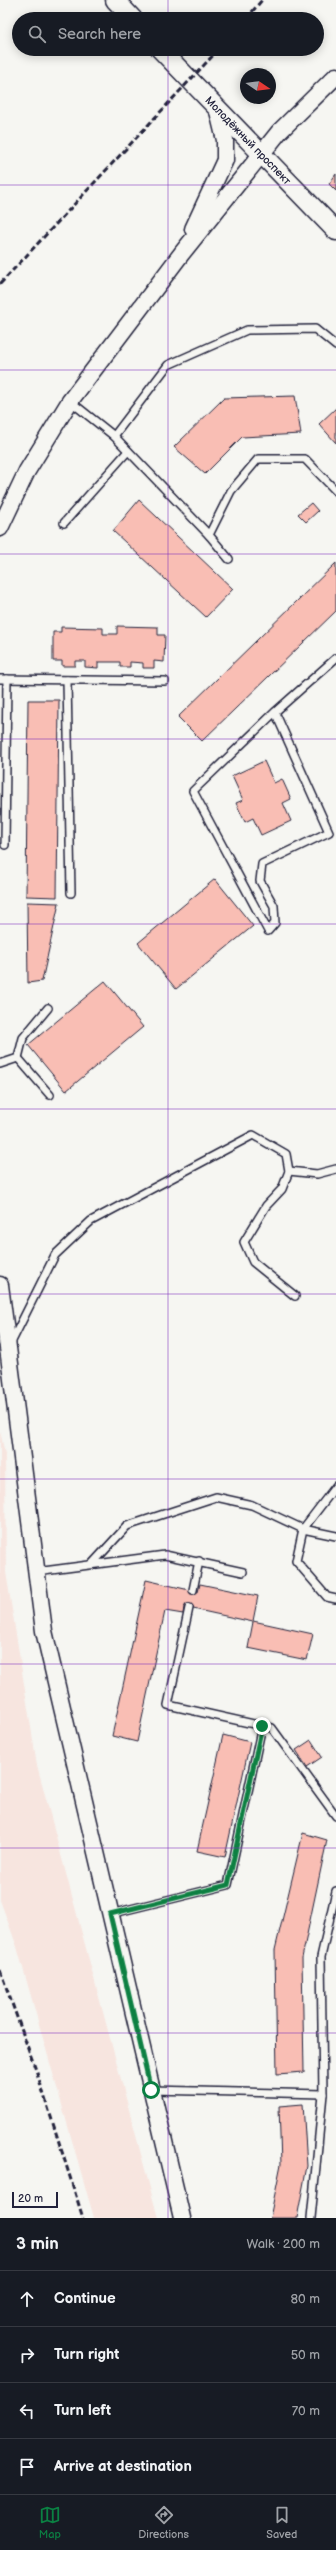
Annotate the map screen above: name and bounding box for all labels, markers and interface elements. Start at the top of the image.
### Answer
search box [12,12,324,56]
icon: search [26,23,48,45]
text: Search here [58,25,141,44]
north arrow [240,68,276,104]
street label: Молодёжный проспект [203,93,294,187]
route end [253,1717,271,1735]
route start [142,2081,160,2099]
scale bar [12,2190,58,2209]
text: 20 m [18,2192,43,2205]
text: 3 min [16,2234,59,2254]
text: Walk · 200 m [247,2236,320,2252]
icon: ahead [16,2288,38,2310]
text: Continue [54,2289,116,2308]
text: 80 m [291,2291,320,2307]
icon: right [16,2344,38,2366]
text: Turn right [54,2345,119,2364]
text: 50 m [291,2347,320,2363]
icon: left [16,2400,38,2422]
text: Turn left [54,2401,111,2420]
text: 70 m [292,2403,320,2419]
icon: arrive [16,2456,38,2478]
text: Arrive at destination [54,2457,192,2476]
tab: Map [39,2504,61,2541]
tab: Directions [138,2504,189,2541]
tab: Saved [266,2504,297,2541]

